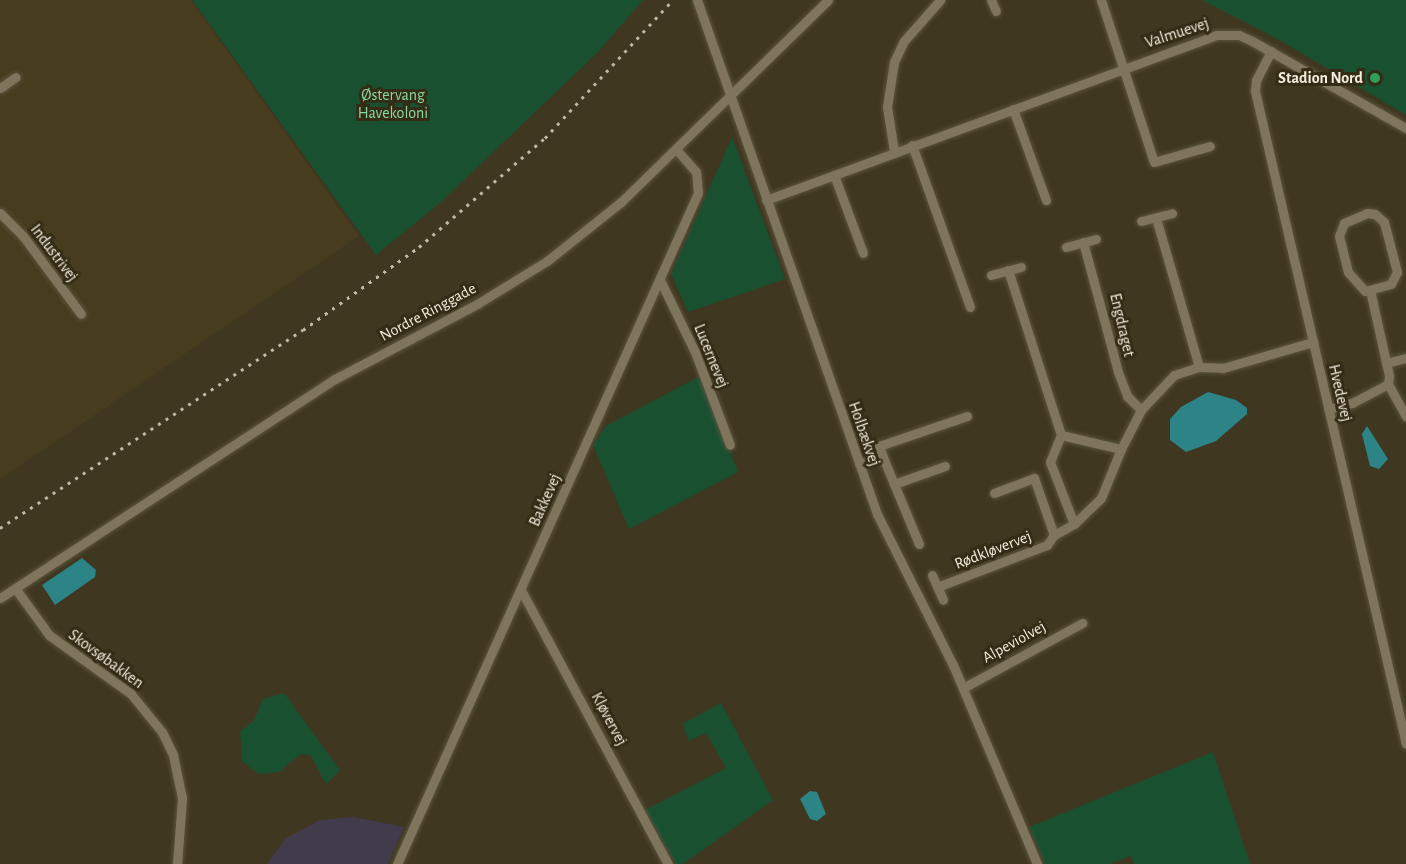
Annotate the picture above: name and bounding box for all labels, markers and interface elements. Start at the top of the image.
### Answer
street label: Valmuevej [1143,14,1211,52]
place label: Stadion Nord [1278,68,1363,88]
marker: Stadion Nord [1368,71,1382,85]
park label: Østervang Havekoloni [358,85,428,123]
street label: Industrivej [26,220,82,286]
street label: Nordre Ringgade [377,279,479,345]
street label: Engdraget [1105,291,1139,359]
street label: Lucernevej [689,321,733,391]
street label: Hvedevej [1324,362,1356,424]
street label: Holbækvej [844,399,884,469]
street label: Bakkevej [525,471,565,529]
street label: Rødkløvervej [952,527,1034,573]
street label: Alpeviolvej [979,617,1049,667]
street label: Skovsøbakken [65,625,147,693]
street label: Kløvervej [587,689,631,749]

